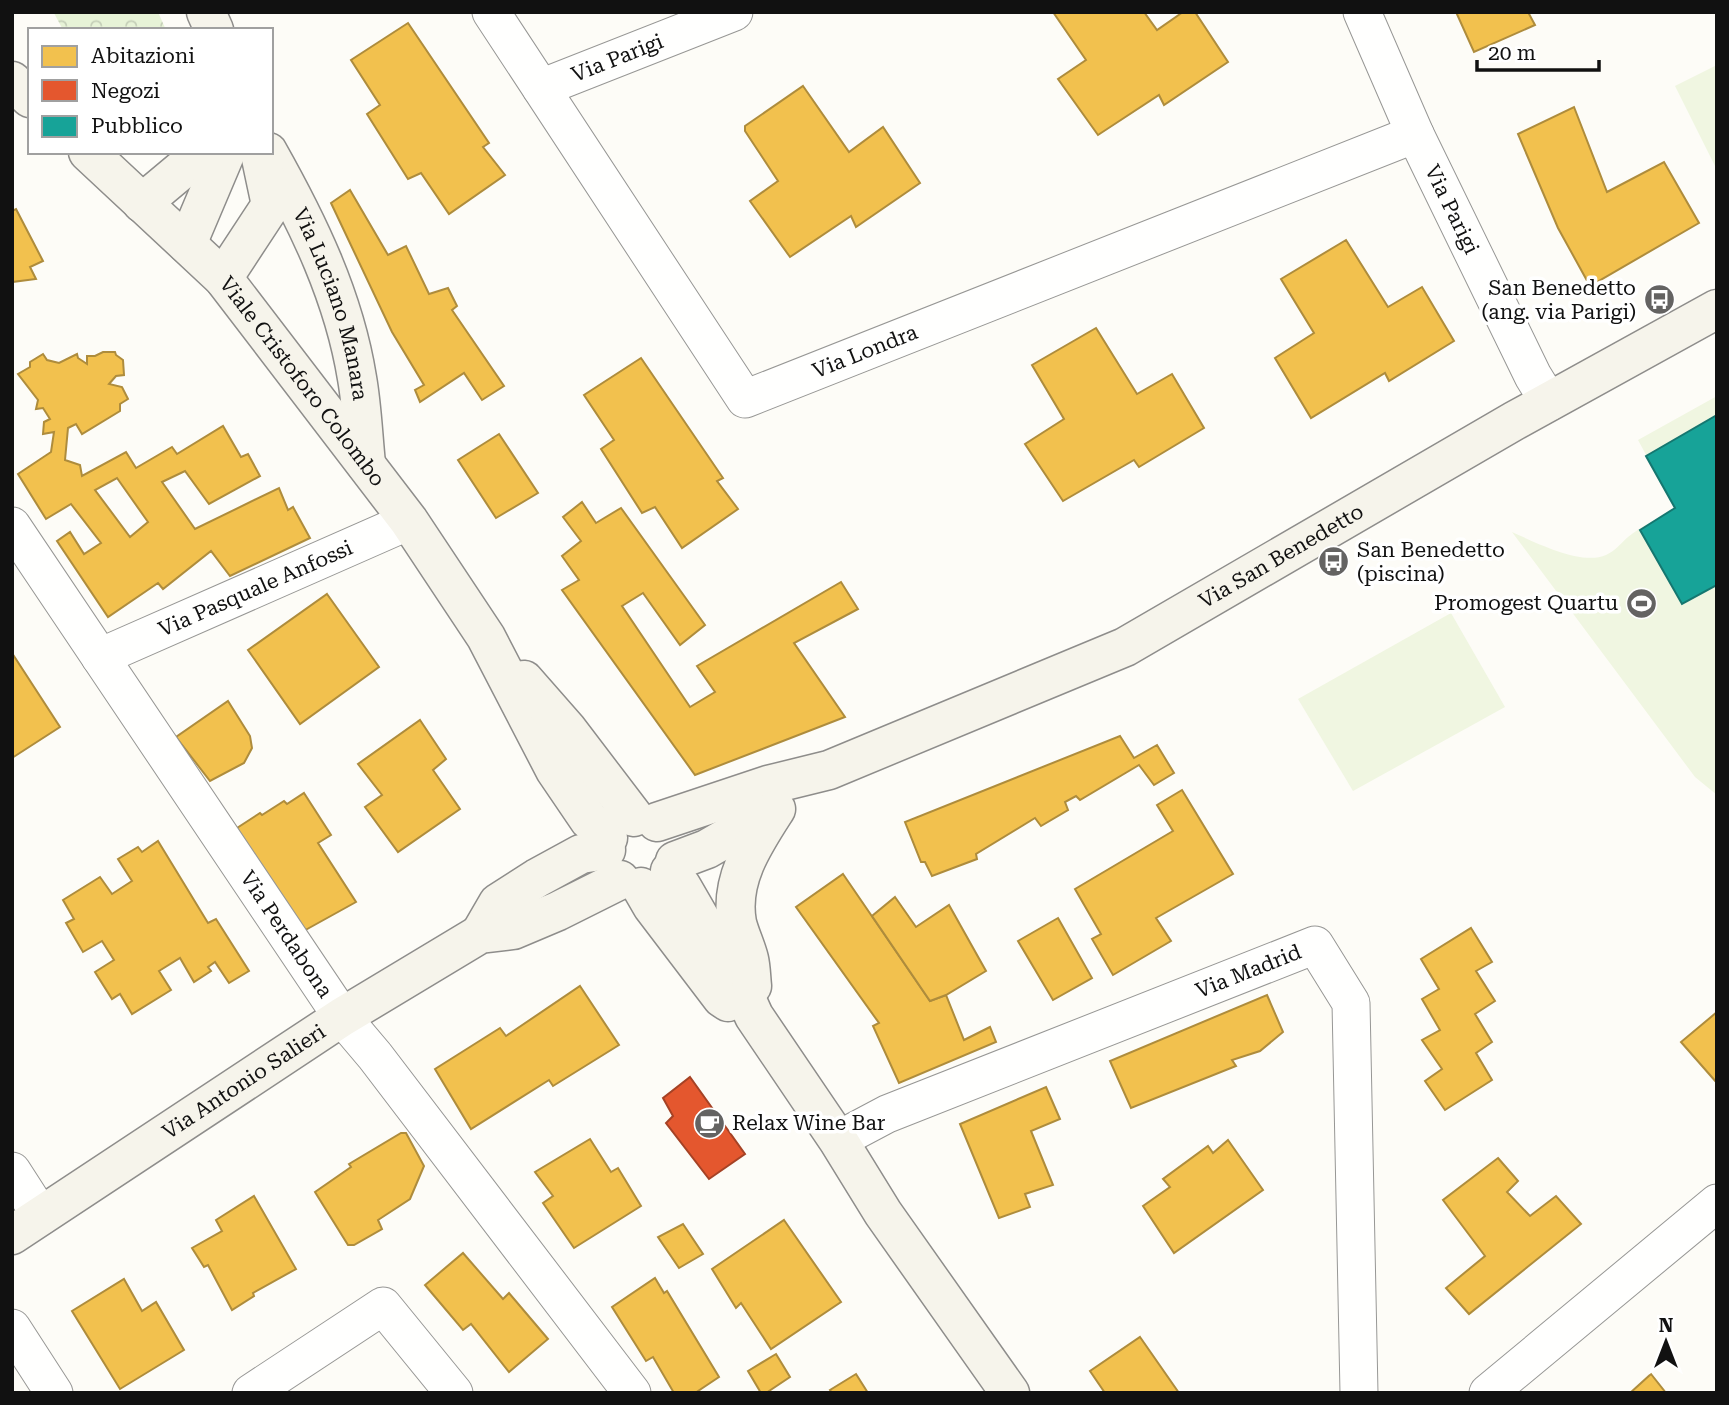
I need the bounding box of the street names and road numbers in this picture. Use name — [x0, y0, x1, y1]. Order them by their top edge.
street label: Via Parigi — [568, 29, 667, 87]
street label: Via Parigi — [1420, 161, 1484, 258]
street label: Via Luciano Manara — [288, 204, 372, 403]
street label: Viale Cristoforo Colombo — [214, 272, 390, 491]
street label: Via Londra — [809, 320, 922, 383]
street label: Via San Benedetto — [1195, 499, 1368, 613]
street label: Via Pasquale Anfossi — [155, 535, 357, 642]
street label: Via Perdabona — [235, 866, 338, 1003]
street label: Via Madrid — [1192, 939, 1305, 1003]
street label: Via Antonio Salieri — [158, 1019, 330, 1144]

